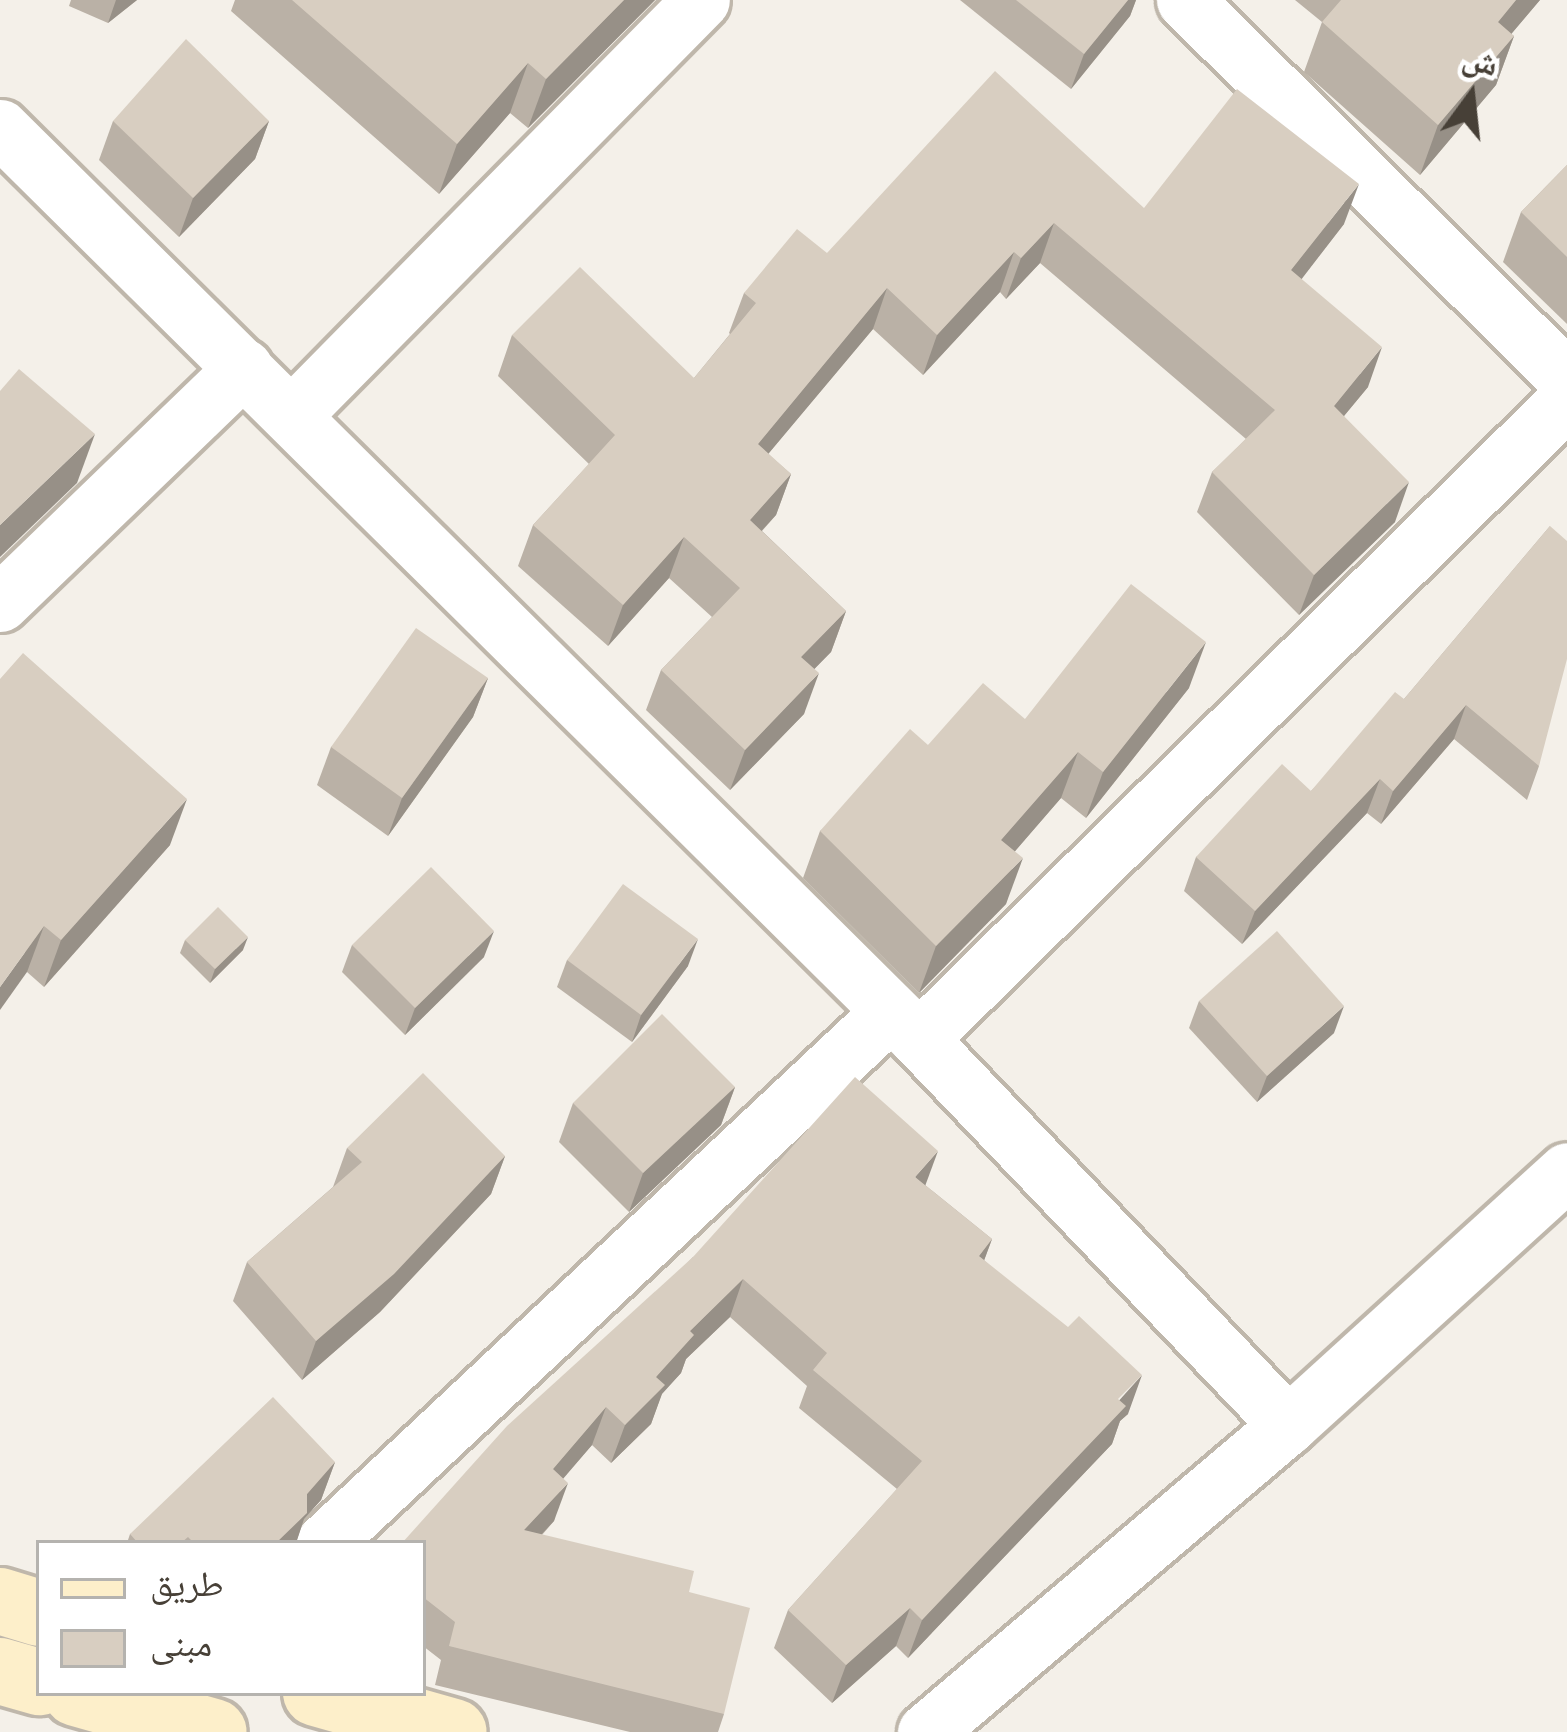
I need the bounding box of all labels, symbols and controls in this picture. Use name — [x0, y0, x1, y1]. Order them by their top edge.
text: ش — [1457, 34, 1503, 88]
north arrow — [1411, 36, 1531, 156]
legend — [36, 1540, 426, 1696]
text: طريق — [150, 1557, 224, 1609]
text: مبنى — [150, 1617, 212, 1669]

